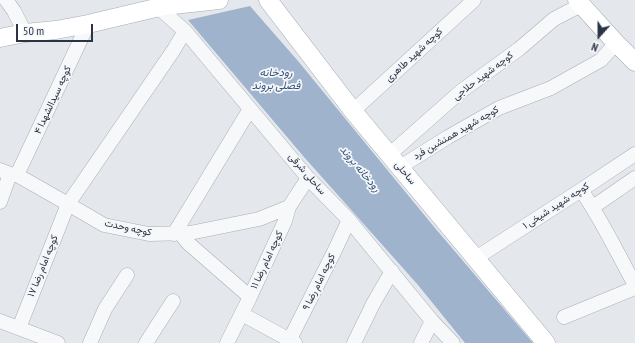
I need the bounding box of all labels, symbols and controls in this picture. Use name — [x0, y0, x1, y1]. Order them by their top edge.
scale bar — [18, 16, 95, 42]
north arrow — [579, 16, 619, 56]
text: 50 m — [23, 23, 44, 38]
street label: کوچه شهید طاهری — [383, 25, 445, 85]
text: N — [589, 40, 600, 55]
street label: کوچه شهید حلاجی — [450, 49, 516, 103]
street label: کوچه سیدالشهدا ۴ — [32, 64, 74, 136]
water label: رودخانه فصلی بروند — [252, 66, 300, 92]
street label: کوچه شهید همنشین فرد — [411, 104, 501, 162]
water label: رودخانه بروند — [337, 143, 383, 195]
street label: ساحلی شرقی — [286, 151, 328, 197]
street label: ساحلی — [392, 159, 418, 187]
street label: کوچه شهید شیخی ۱ — [521, 180, 591, 232]
street label: کوچه وحدت — [103, 217, 153, 239]
street label: کوچه امام رضا ۱۱ — [248, 229, 286, 291]
street label: کوچه امام رضا ۱۷ — [25, 233, 61, 299]
street label: کوچه امام رضا ۹ — [300, 252, 338, 312]

